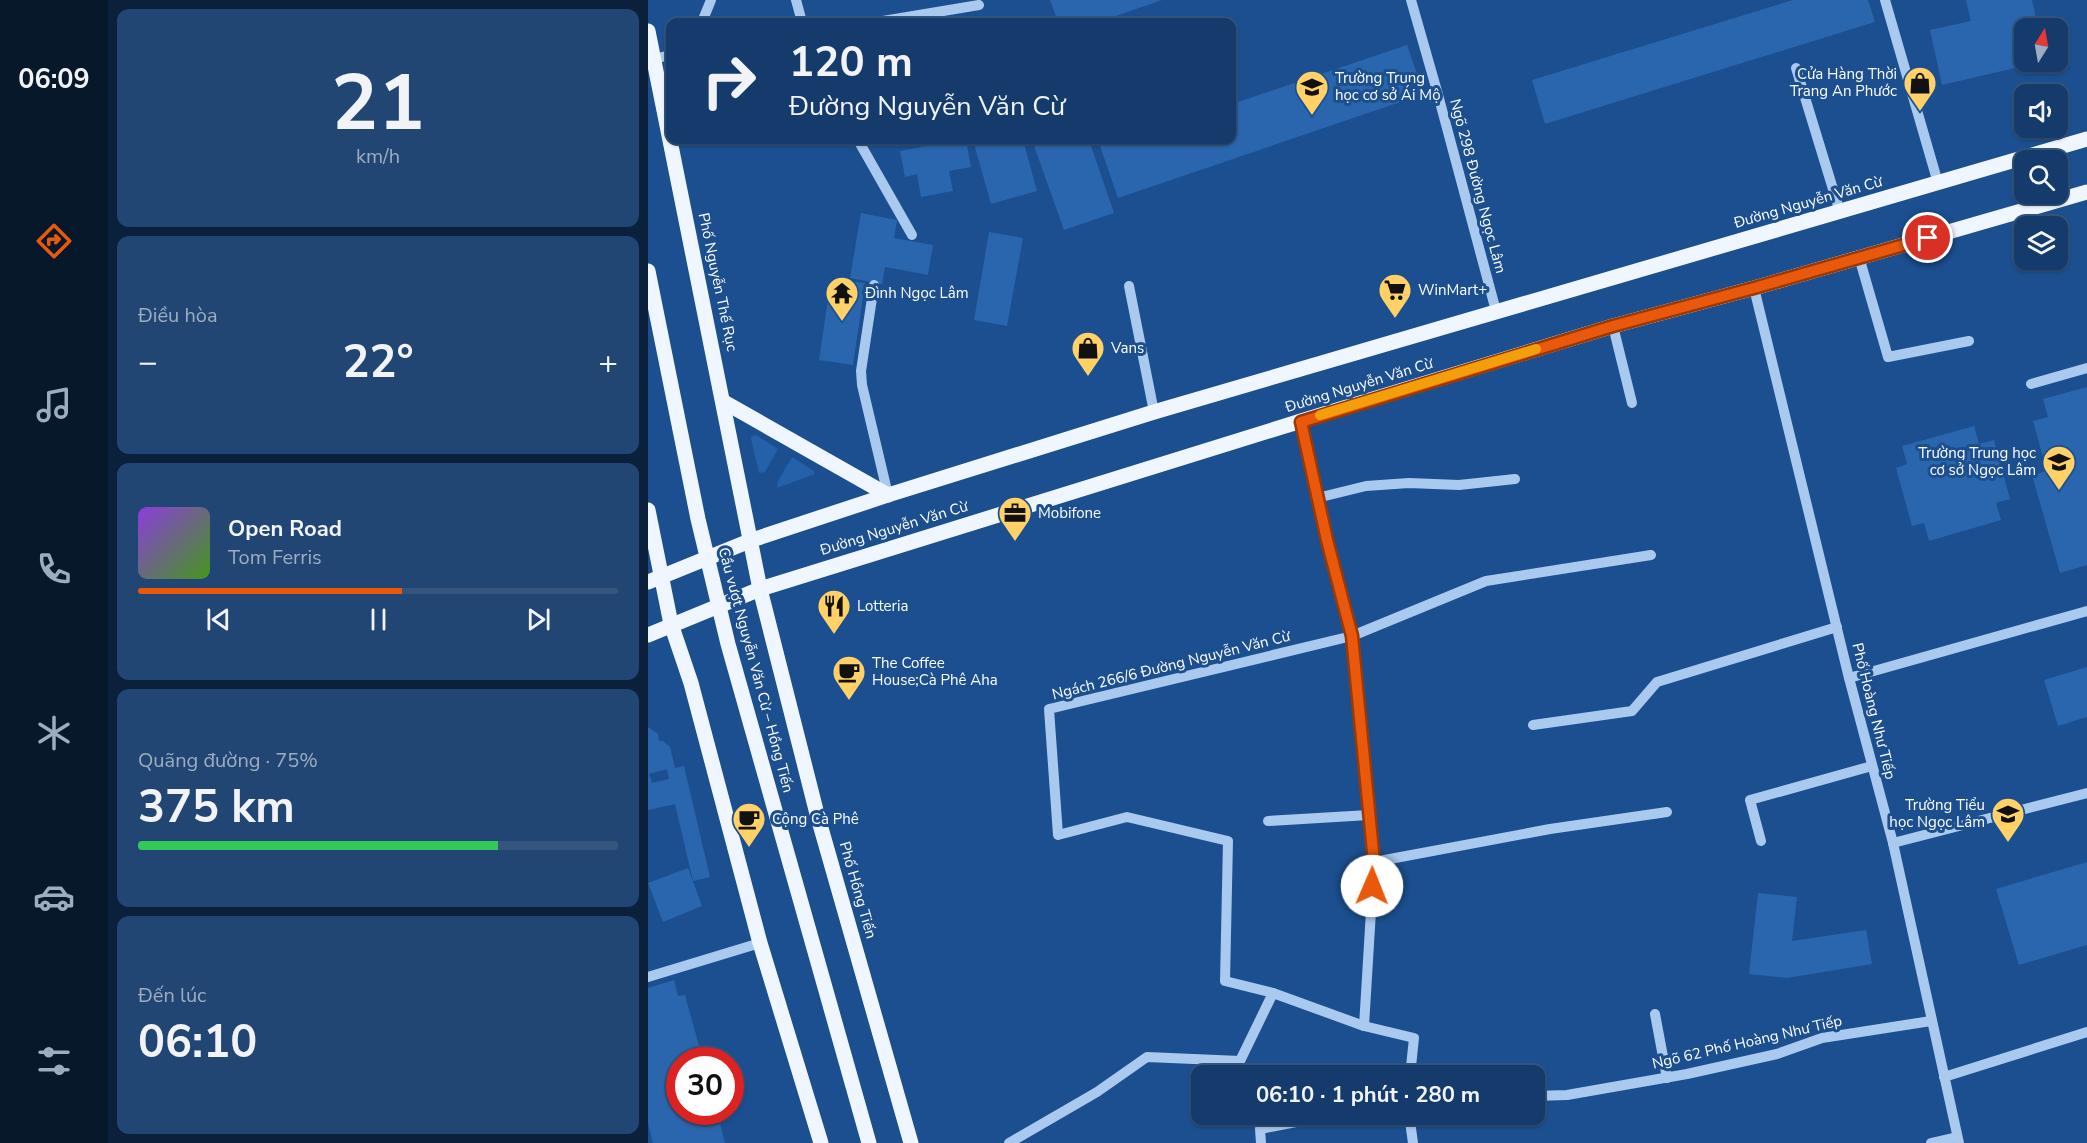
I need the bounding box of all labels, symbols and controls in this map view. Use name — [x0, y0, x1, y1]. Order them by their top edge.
north arrow — [2014, 18, 2068, 72]
map controls — [2014, 18, 2068, 270]
text: 120 m — [789, 34, 913, 91]
icon: right — [690, 42, 768, 120]
text: 21 — [331, 50, 425, 157]
text: 06:09 — [18, 61, 90, 98]
place label: Cửa Hàng Thời Trang An Phước — [1790, 64, 1897, 101]
shop icon: Cửa Hàng Thời Trang An Phước — [1902, 65, 1938, 112]
place label: Trường Trung học cơ sở Ái Mộ — [1335, 68, 1441, 105]
school or university icon: Trường Trung học cơ sở Ái Mộ — [1294, 69, 1330, 116]
button: sound — [2014, 84, 2068, 138]
text: Đường Nguyễn Văn Cừ — [789, 88, 1065, 125]
street label: Ngõ 298 Đường Ngọc Lâm — [1445, 96, 1511, 276]
text: km/h — [356, 143, 400, 170]
button: search — [2014, 150, 2068, 204]
street label: Đường Nguyễn Văn Cừ — [1731, 171, 1886, 233]
street label: Phố Nguyễn Thế Rục — [694, 211, 742, 353]
pin — [1902, 212, 1953, 263]
button: layers — [2014, 216, 2068, 270]
icon: directions — [33, 220, 75, 262]
icon: arrive — [1911, 221, 1944, 254]
supermarket icon: WinMart+ — [1377, 272, 1413, 319]
temple icon: Đình Ngọc Lâm — [824, 275, 860, 322]
place label: WinMart+ — [1418, 280, 1487, 300]
place label: Đình Ngọc Lâm — [864, 283, 968, 303]
text: Điều hòa — [138, 302, 218, 329]
shop icon: Vans — [1070, 330, 1106, 377]
text: 22° — [342, 332, 414, 393]
place label: Vans — [1110, 338, 1144, 358]
text: − — [138, 340, 158, 385]
text: + — [598, 340, 618, 385]
street label: Đường Nguyễn Văn Cừ — [1282, 353, 1437, 417]
icon: music — [33, 384, 75, 426]
place label: Trường Trung học cơ sở Ngọc Lâm — [1918, 443, 2036, 480]
school or university icon: Trường Trung học cơ sở Ngọc Lâm — [2041, 444, 2077, 491]
office icon: Mobifone — [997, 495, 1033, 542]
street label: Đường Nguyễn Văn Cừ — [817, 496, 972, 560]
place label: Mobifone — [1038, 503, 1101, 523]
text: Open Road — [228, 514, 342, 544]
text: Tom Ferris — [228, 544, 322, 571]
street label: Cầu vượt Nguyễn Văn Cừ – Hồng Tiến — [714, 545, 798, 795]
icon: phone — [33, 548, 75, 590]
restaurant icon: Lotteria — [816, 588, 852, 635]
place label: Lotteria — [857, 596, 908, 616]
icon: previous — [202, 603, 235, 636]
icon: pause — [362, 603, 395, 636]
icon: next — [522, 603, 555, 636]
street label: Ngách 266/6 Đường Nguyễn Văn Cừ — [1050, 625, 1294, 704]
street label: Phố Hoàng Như Tiếp — [1847, 641, 1901, 782]
place label: The Coffee House;Cà Phê Aha — [872, 653, 998, 690]
cafe icon: The Coffee House;Cà Phê Aha — [831, 654, 867, 701]
icon: climate — [33, 712, 75, 754]
text: Quãng đường · 75% — [138, 747, 318, 774]
text: 375 km — [138, 777, 295, 838]
place label: Trường Tiểu học Ngọc Lâm — [1889, 795, 1985, 832]
school or university icon: Trường Tiểu học Ngọc Lâm — [1990, 796, 2026, 843]
cafe icon: Cộng Cà Phê — [731, 801, 767, 848]
place label: Cộng Cà Phê — [772, 809, 859, 829]
street label: Phố Hồng Tiến — [835, 839, 881, 941]
position arrow — [1340, 854, 1404, 918]
icon: car — [33, 876, 75, 918]
text: Đến lúc — [138, 982, 206, 1009]
street label: Ngõ 62 Phố Hoàng Như Tiếp — [1650, 1010, 1844, 1074]
text: 06:10 — [138, 1012, 257, 1073]
icon: filters — [33, 1040, 75, 1082]
speed limit sign: 30 — [666, 1047, 744, 1125]
text: 06:10 · 1 phút · 280 m — [1256, 1080, 1480, 1110]

